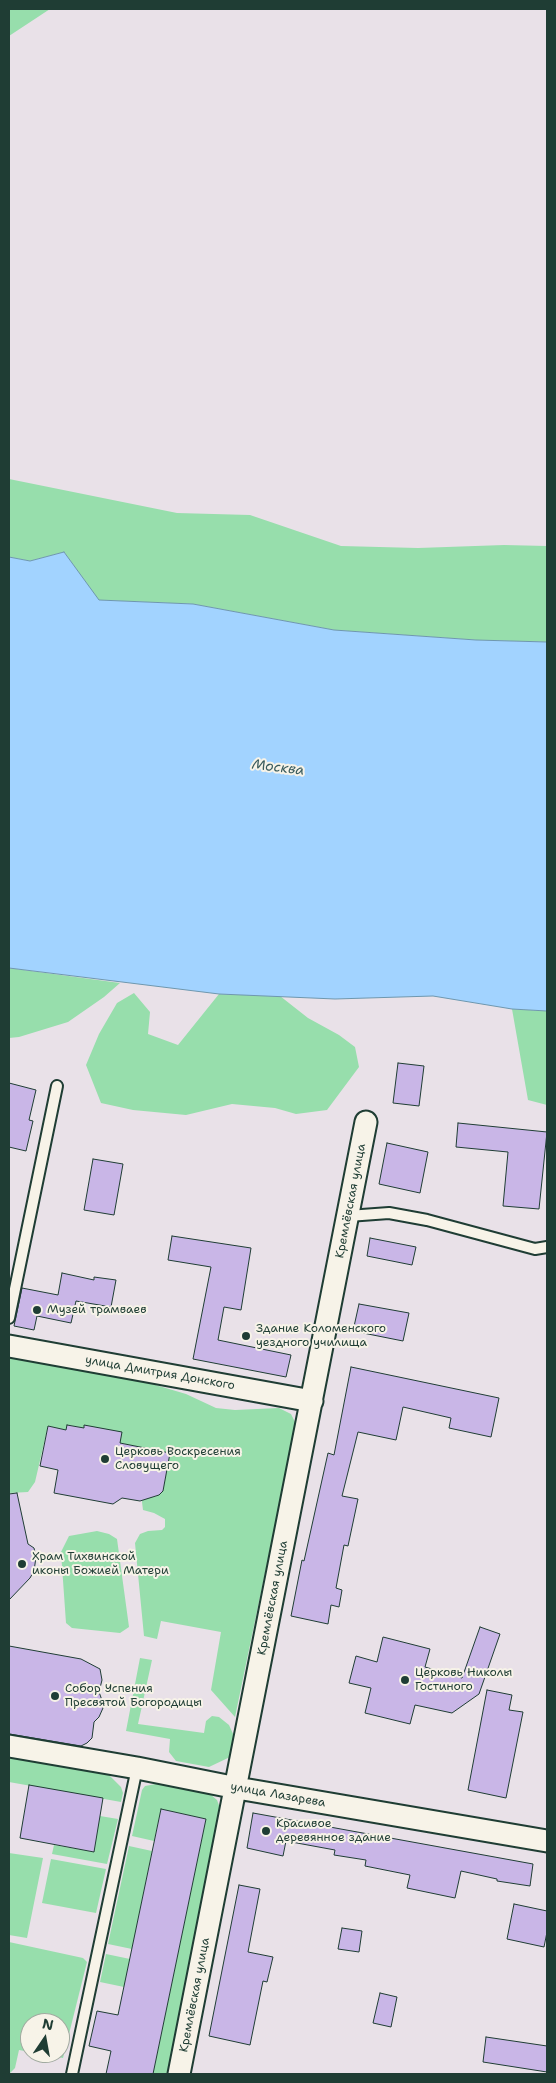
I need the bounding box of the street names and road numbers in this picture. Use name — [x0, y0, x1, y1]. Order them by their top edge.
street label: Кремлёвская улица — [333, 1143, 369, 1259]
street label: улица Дмитрия Донского — [84, 1353, 236, 1393]
street label: Кремлёвская улица — [255, 1540, 291, 1656]
street label: улица Лазарева — [229, 1780, 327, 1810]
street label: Кремлёвская улица — [177, 1937, 213, 2053]

